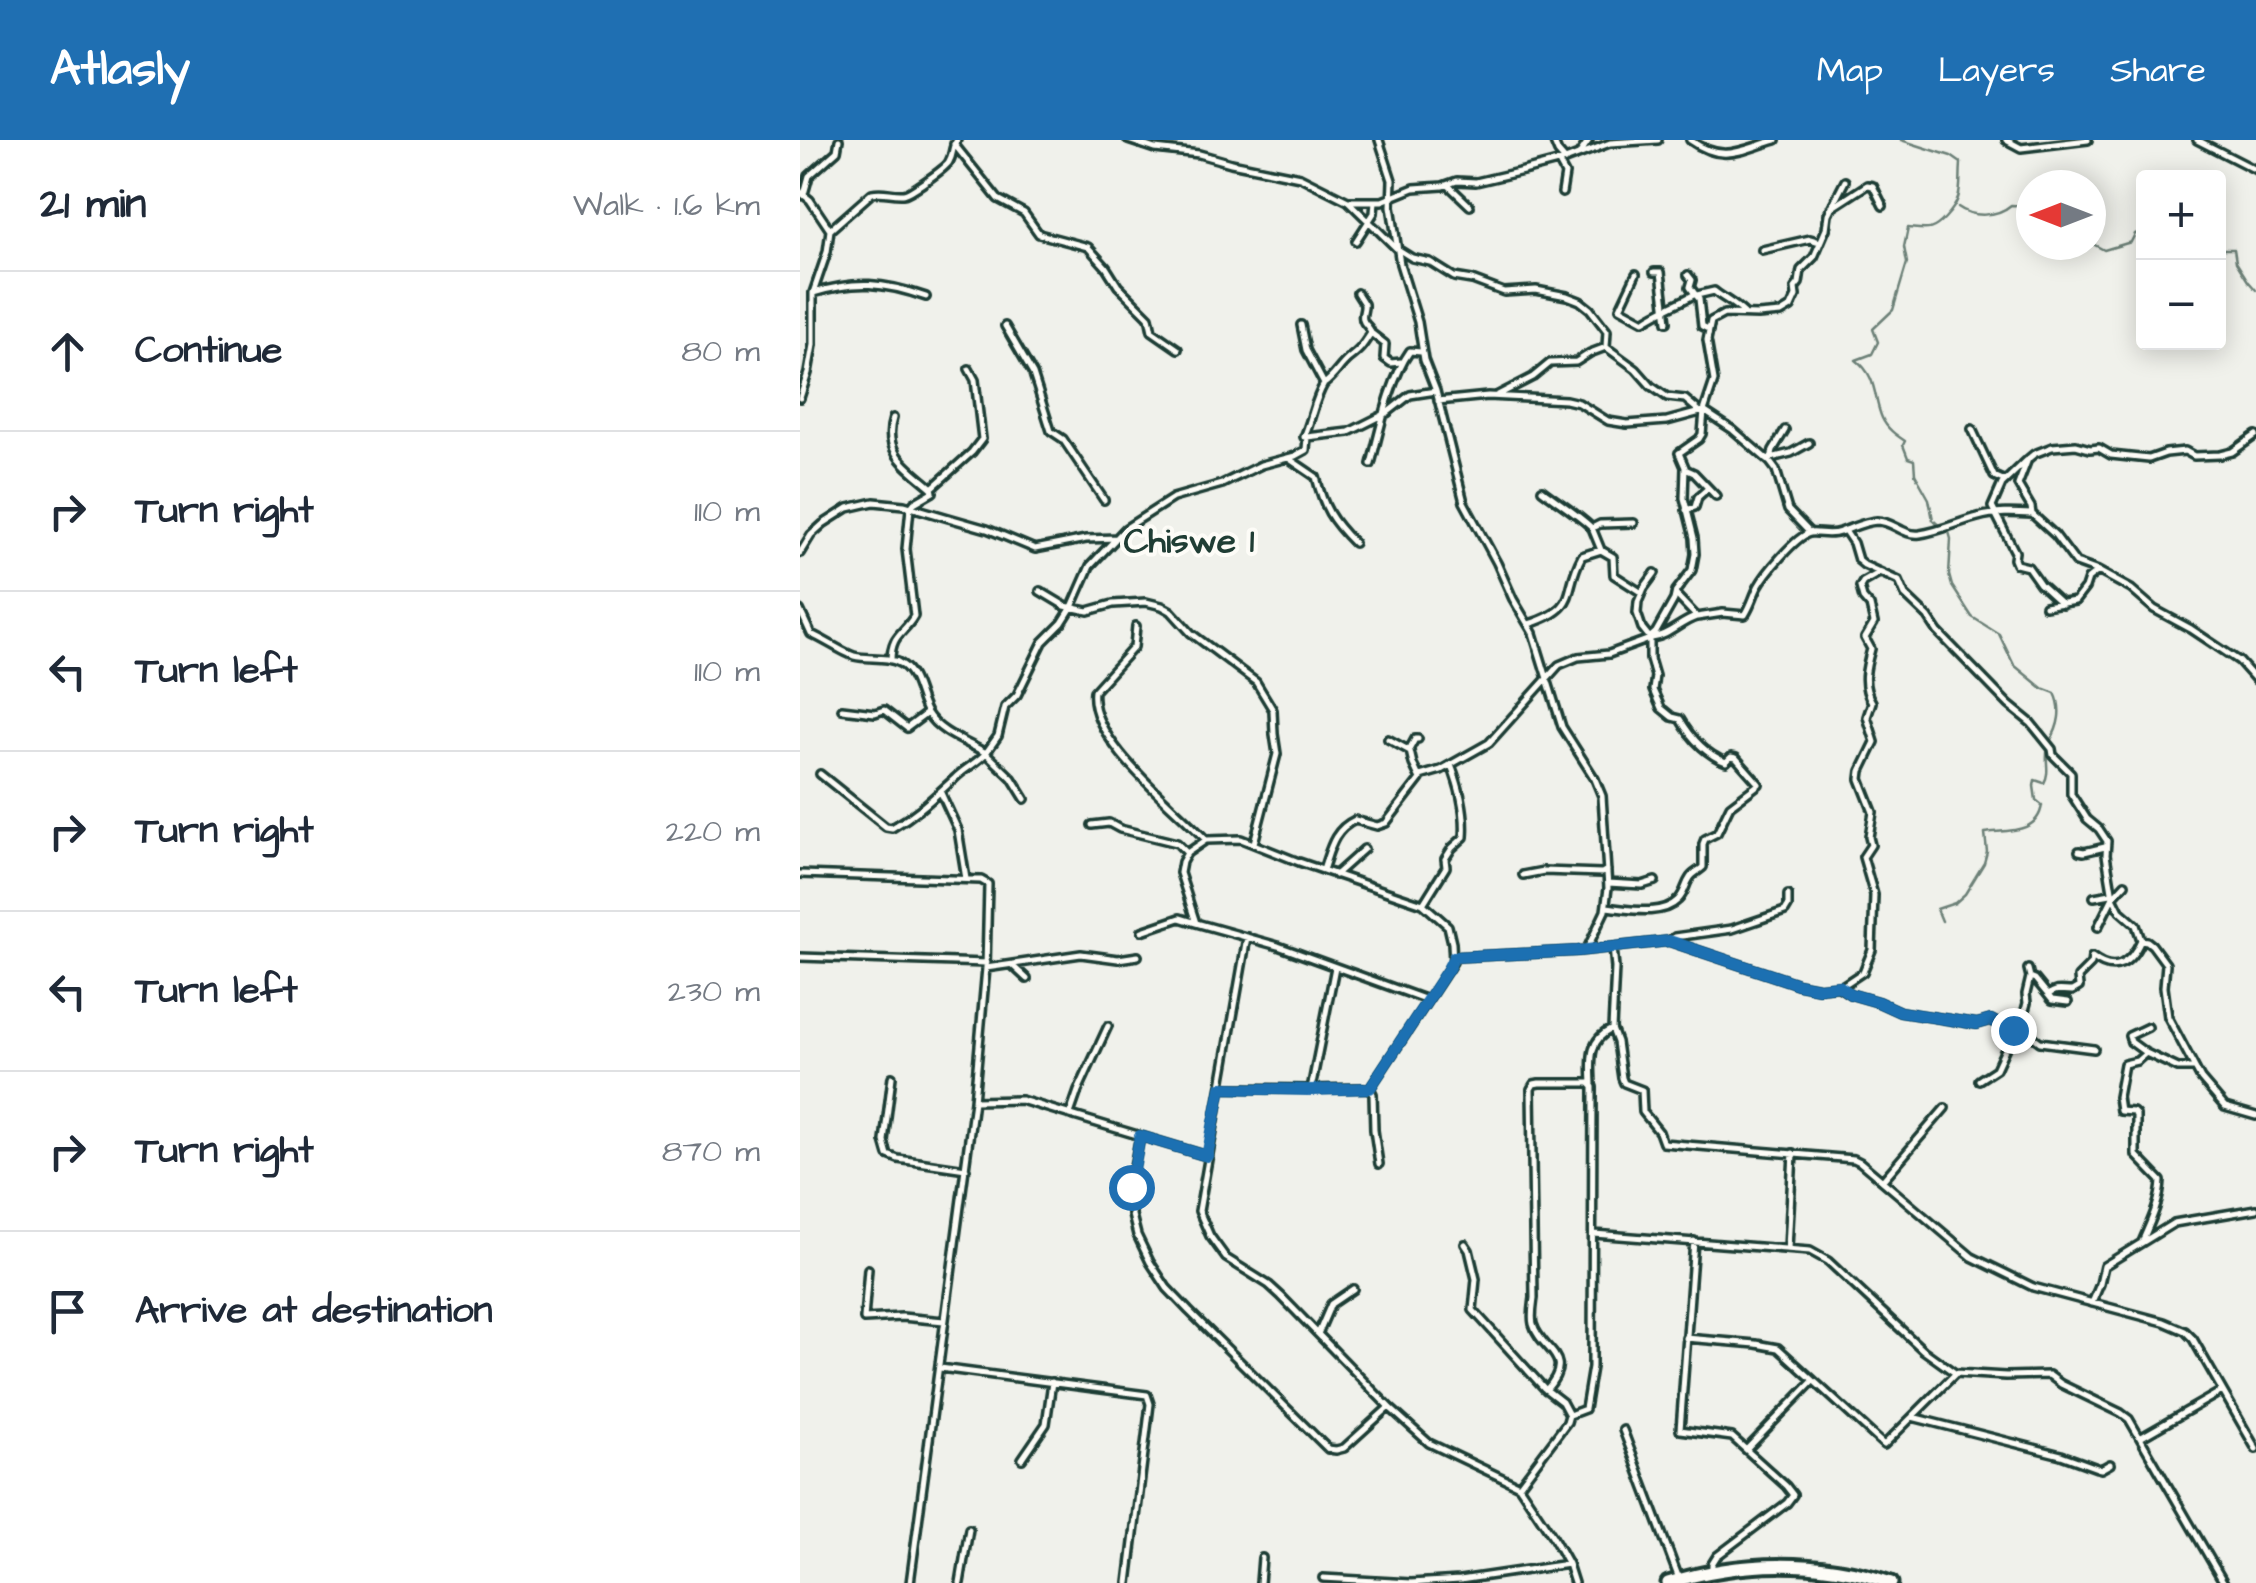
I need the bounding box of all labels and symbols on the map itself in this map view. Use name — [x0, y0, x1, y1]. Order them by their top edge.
north arrow — [2016, 170, 2106, 260]
district label: Chiswe 1 — [1124, 517, 1255, 566]
route end — [1991, 1008, 2037, 1054]
route start — [1109, 1165, 1155, 1211]

